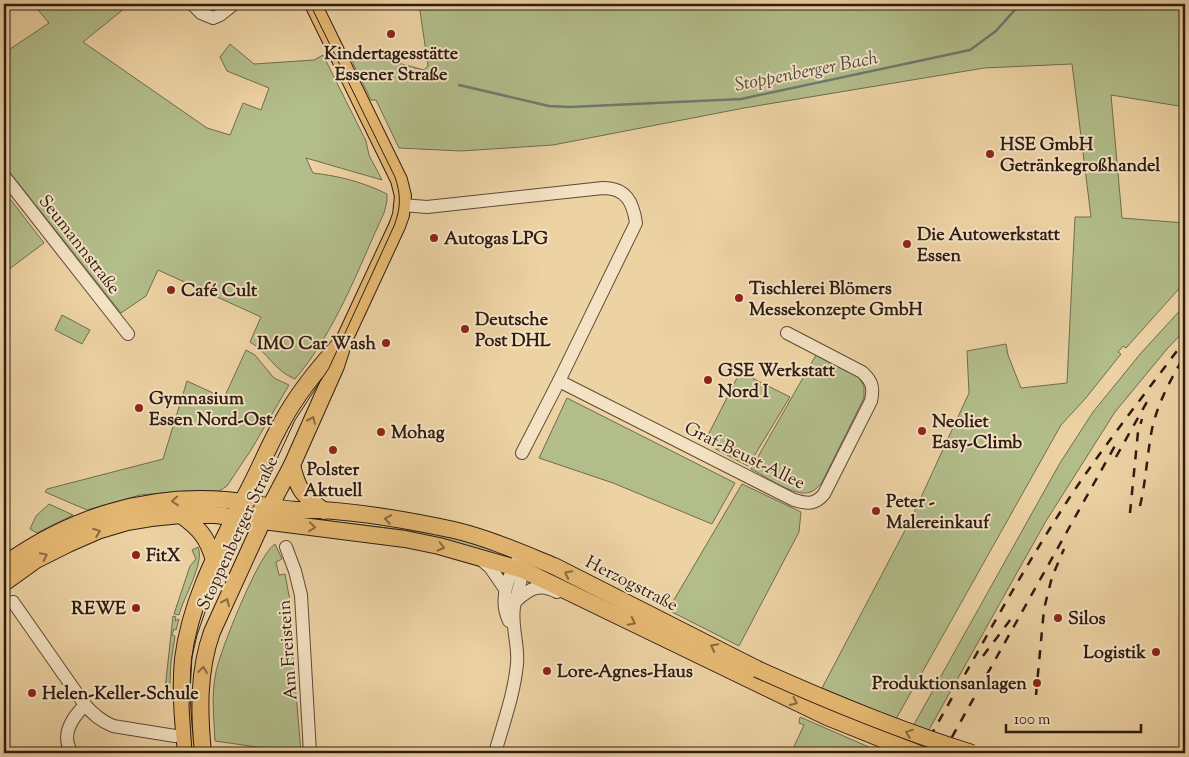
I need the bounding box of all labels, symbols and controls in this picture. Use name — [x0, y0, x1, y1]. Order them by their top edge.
marker: Kindertagesstätte Essener Straße — [385, 28, 397, 40]
place label: Kindertagesstätte Essener Straße — [324, 42, 459, 89]
water label: Stoppenberger Bach — [733, 45, 881, 100]
place label: HSE GmbH Getränkegroßhandel — [1000, 133, 1161, 180]
marker: HSE GmbH Getränkegroßhandel — [984, 148, 996, 160]
street label: Seumannstraße — [31, 190, 126, 301]
place label: Die Autowerkstatt Essen — [917, 223, 1061, 270]
place label: Autogas LPG — [444, 227, 548, 253]
marker: Autogas LPG — [428, 232, 440, 244]
marker: Die Autowerkstatt Essen — [901, 238, 913, 250]
place label: Tischlerei Blömers Messekonzepte GmbH — [749, 277, 924, 324]
place label: Café Cult — [181, 279, 258, 305]
marker: Café Cult — [165, 284, 177, 296]
marker: Tischlerei Blömers Messekonzepte GmbH — [733, 292, 745, 304]
place label: Deutsche Post DHL — [475, 308, 551, 355]
marker: Deutsche Post DHL — [459, 323, 471, 335]
place label: IMO Car Wash — [257, 332, 376, 358]
marker: IMO Car Wash — [380, 337, 392, 349]
place label: GSE Werkstatt Nord I — [718, 359, 836, 406]
marker: GSE Werkstatt Nord I — [702, 374, 714, 386]
place label: Gymnasium Essen Nord-Ost — [149, 387, 273, 434]
marker: Gymnasium Essen Nord-Ost — [133, 402, 145, 414]
place label: Neoliet Easy-Climb — [932, 410, 1022, 457]
one-way arrow — [305, 416, 316, 425]
street label: Graf-Beust-Allee — [679, 416, 809, 497]
place label: Mohag — [391, 421, 445, 447]
marker: Neoliet Easy-Climb — [916, 425, 928, 437]
marker: Mohag — [375, 426, 387, 438]
marker: Polster Aktuell — [327, 444, 339, 456]
street label: Stoppenberger Straße — [192, 452, 286, 615]
place label: Polster Aktuell — [303, 458, 364, 505]
place label: Peter - Malereinkauf — [886, 490, 991, 537]
one-way arrow — [171, 495, 179, 506]
marker: Peter - Malereinkauf — [870, 505, 882, 517]
one-way arrow — [383, 514, 392, 524]
one-way arrow — [308, 521, 316, 532]
one-way arrow — [92, 528, 101, 538]
one-way arrow — [437, 541, 446, 552]
place label: FitX — [146, 544, 181, 570]
marker: FitX — [130, 549, 142, 561]
street label: Herzogstraße — [580, 550, 682, 619]
one-way arrow — [39, 552, 48, 562]
one-way arrow — [565, 570, 574, 580]
place label: REWE — [71, 597, 126, 623]
one-way arrow — [219, 598, 230, 607]
street label: Am Freistein — [272, 598, 305, 701]
marker: REWE — [130, 602, 142, 614]
place label: Silos — [1068, 607, 1106, 633]
marker: Silos — [1052, 612, 1064, 624]
one-way arrow — [627, 616, 636, 626]
place label: Logistik — [1083, 641, 1146, 667]
one-way arrow — [710, 643, 719, 653]
marker: Logistik — [1150, 646, 1162, 658]
place label: Lore-Agnes-Haus — [557, 660, 693, 686]
one-way arrow — [197, 665, 207, 674]
marker: Lore-Agnes-Haus — [541, 665, 553, 677]
place label: Produktionsanlagen — [872, 672, 1027, 698]
marker: Produktionsanlagen — [1031, 677, 1043, 689]
place label: Helen-Keller-Schule — [42, 682, 199, 708]
marker: Helen-Keller-Schule — [26, 687, 38, 699]
one-way arrow — [789, 695, 798, 706]
scale bar — [1006, 702, 1142, 734]
text: 100 m — [1014, 710, 1051, 731]
one-way arrow — [905, 728, 914, 739]

